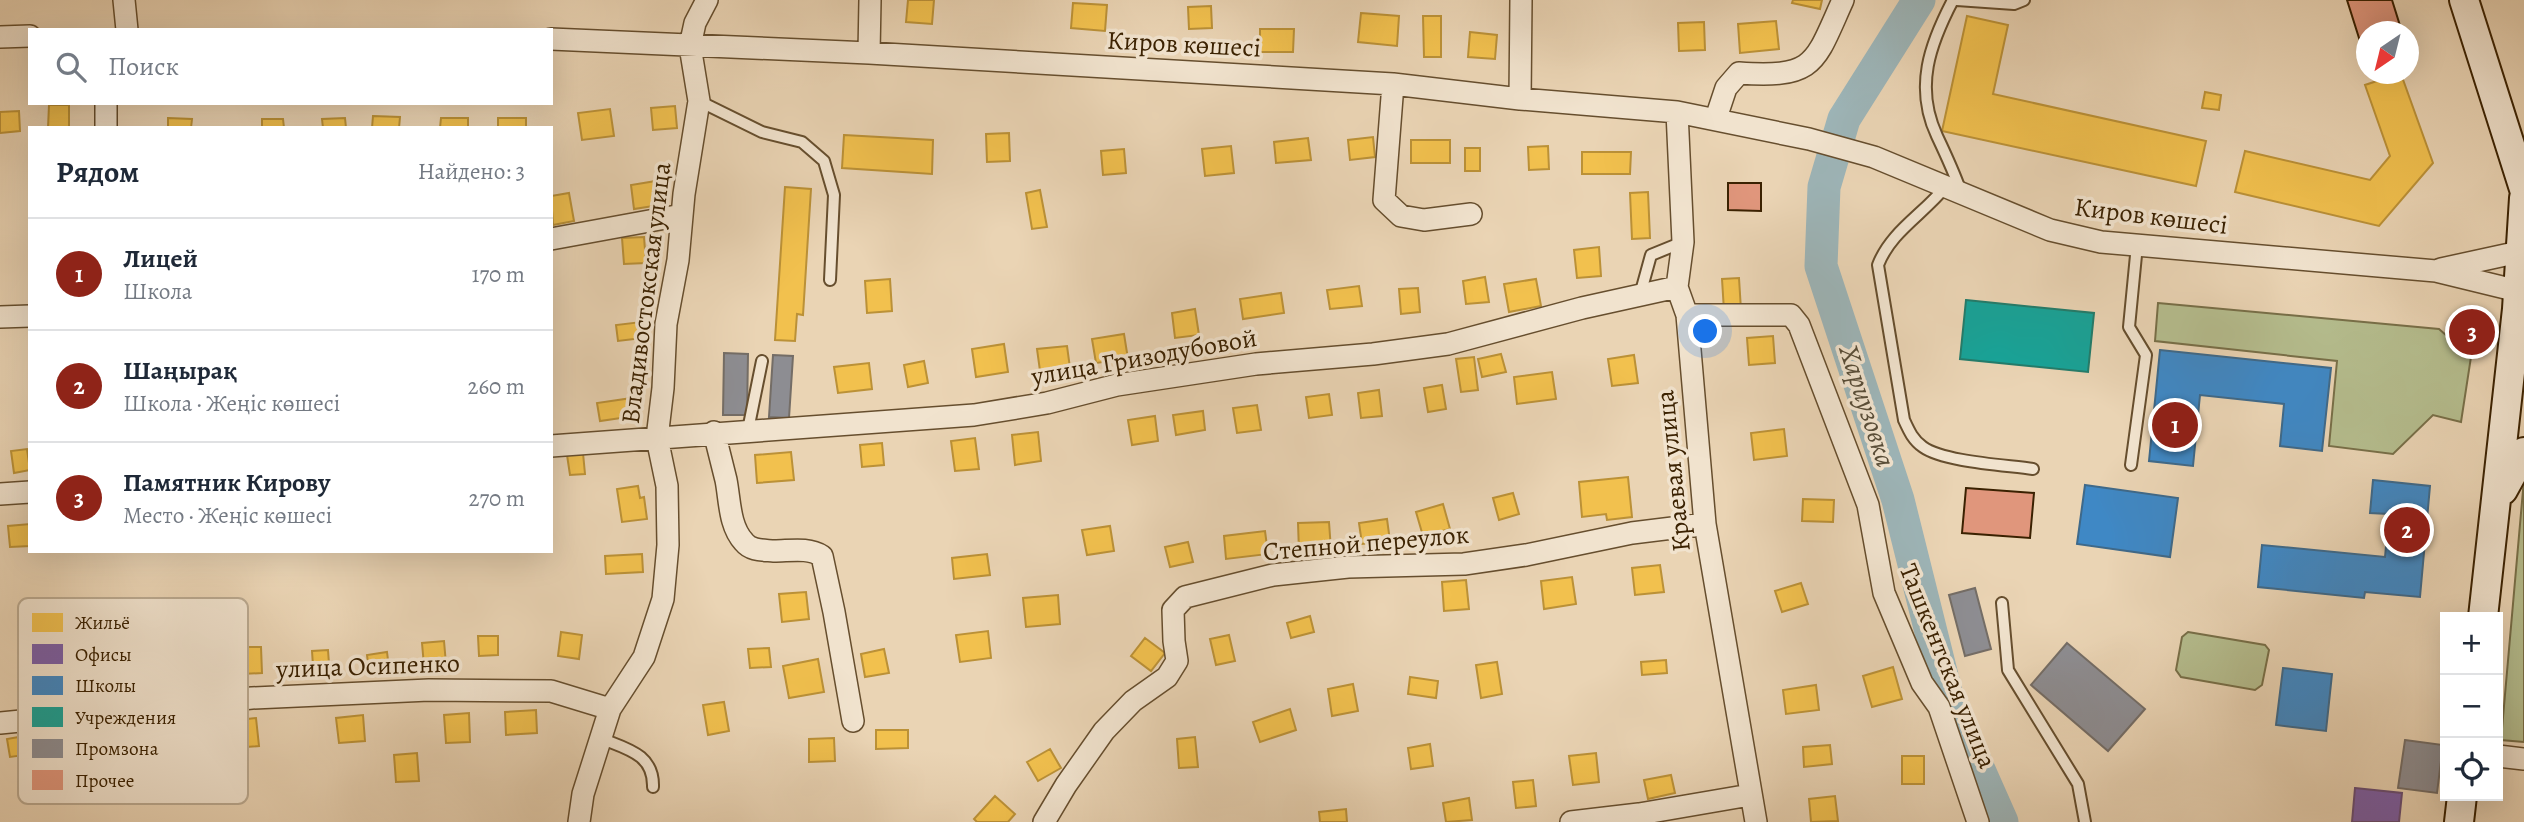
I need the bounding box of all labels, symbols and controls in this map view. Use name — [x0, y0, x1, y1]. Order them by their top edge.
north arrow — [2356, 21, 2419, 84]
street label: Киров көшесі — [1106, 22, 1262, 66]
search box — [28, 28, 553, 105]
icon: search — [52, 48, 90, 86]
text: Поиск — [108, 49, 179, 84]
text: Рядом — [56, 152, 139, 192]
text: Найдено: 3 — [418, 156, 525, 187]
street label: Владивостокская улица — [613, 160, 679, 426]
street label: Киров көшесі — [2072, 189, 2230, 243]
text: Лицей — [123, 241, 198, 276]
text: 1 — [75, 259, 83, 290]
text: 170 m — [472, 259, 525, 290]
text: Школа — [123, 276, 192, 307]
pin: 3 — [2449, 306, 2495, 358]
your location — [1688, 314, 1722, 348]
street label: улица Гризодубовой — [1027, 320, 1260, 394]
water label: Хариузовка — [1829, 339, 1905, 472]
text: Шаңырақ — [123, 353, 237, 388]
text: 2 — [73, 371, 85, 402]
text: 260 m — [467, 371, 525, 402]
text: Школа · Жеңіс көшесі — [123, 388, 340, 419]
street label: Краевая улица — [1647, 389, 1699, 553]
pin: 1 — [2152, 399, 2198, 451]
text: Памятник Кирову — [123, 465, 331, 500]
text: 3 — [74, 483, 84, 514]
text: 270 m — [468, 483, 525, 514]
text: Место · Жеңіс көшесі — [123, 500, 332, 531]
pin: 2 — [2384, 504, 2430, 556]
street label: Степной переулок — [1262, 517, 1470, 569]
street label: Ташкентская улица — [1891, 558, 2005, 774]
legend — [18, 598, 248, 804]
text: Жильё — [75, 610, 130, 636]
map controls — [2440, 612, 2503, 801]
button: + — [2440, 612, 2503, 675]
text: Офисы — [75, 642, 132, 668]
street label: улица Осипенко — [274, 645, 461, 687]
text: Школы — [75, 673, 136, 699]
button: − — [2440, 675, 2503, 738]
text: Учреждения — [75, 705, 176, 731]
text: Промзона — [75, 736, 159, 762]
button: locate — [2440, 738, 2503, 801]
text: Прочее — [75, 768, 135, 794]

